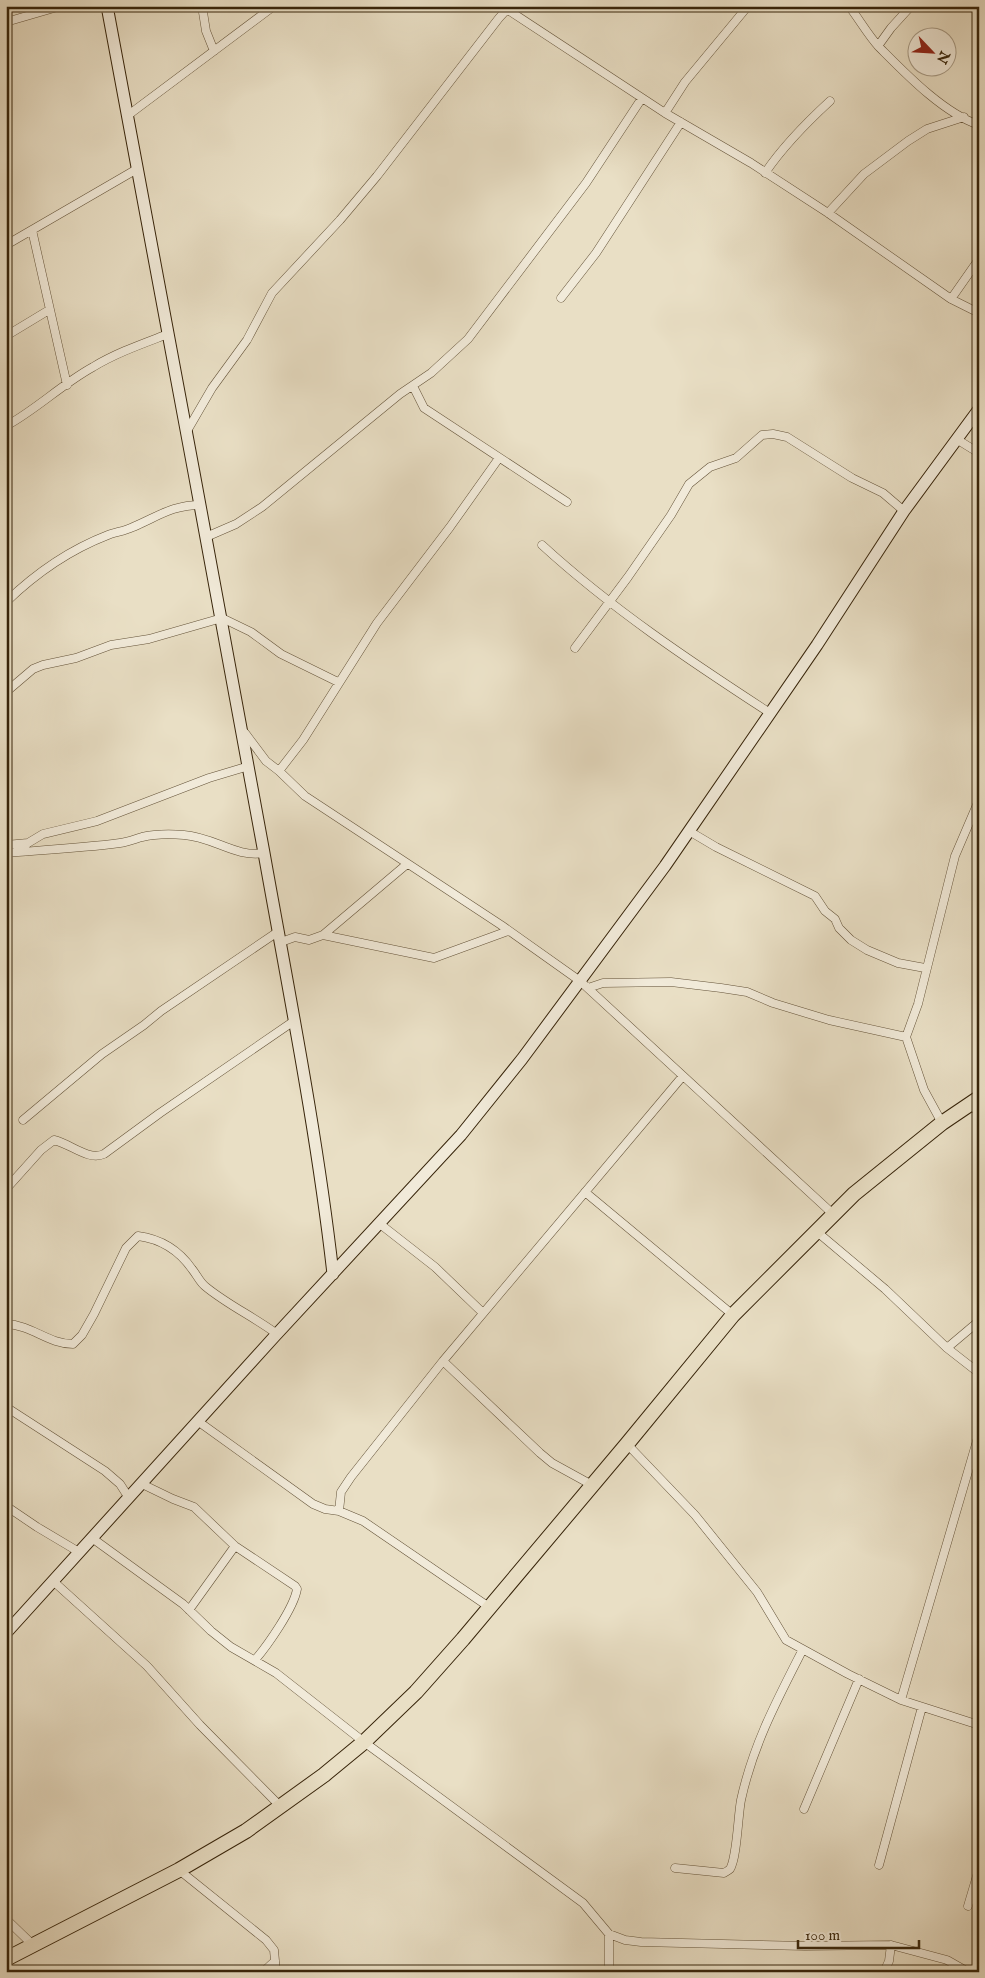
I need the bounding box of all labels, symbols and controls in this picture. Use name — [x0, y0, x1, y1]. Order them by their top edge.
north arrow — [908, 28, 958, 78]
text: N — [932, 47, 954, 66]
scale bar — [798, 1918, 919, 1950]
text: 100 m — [805, 1926, 841, 1945]

